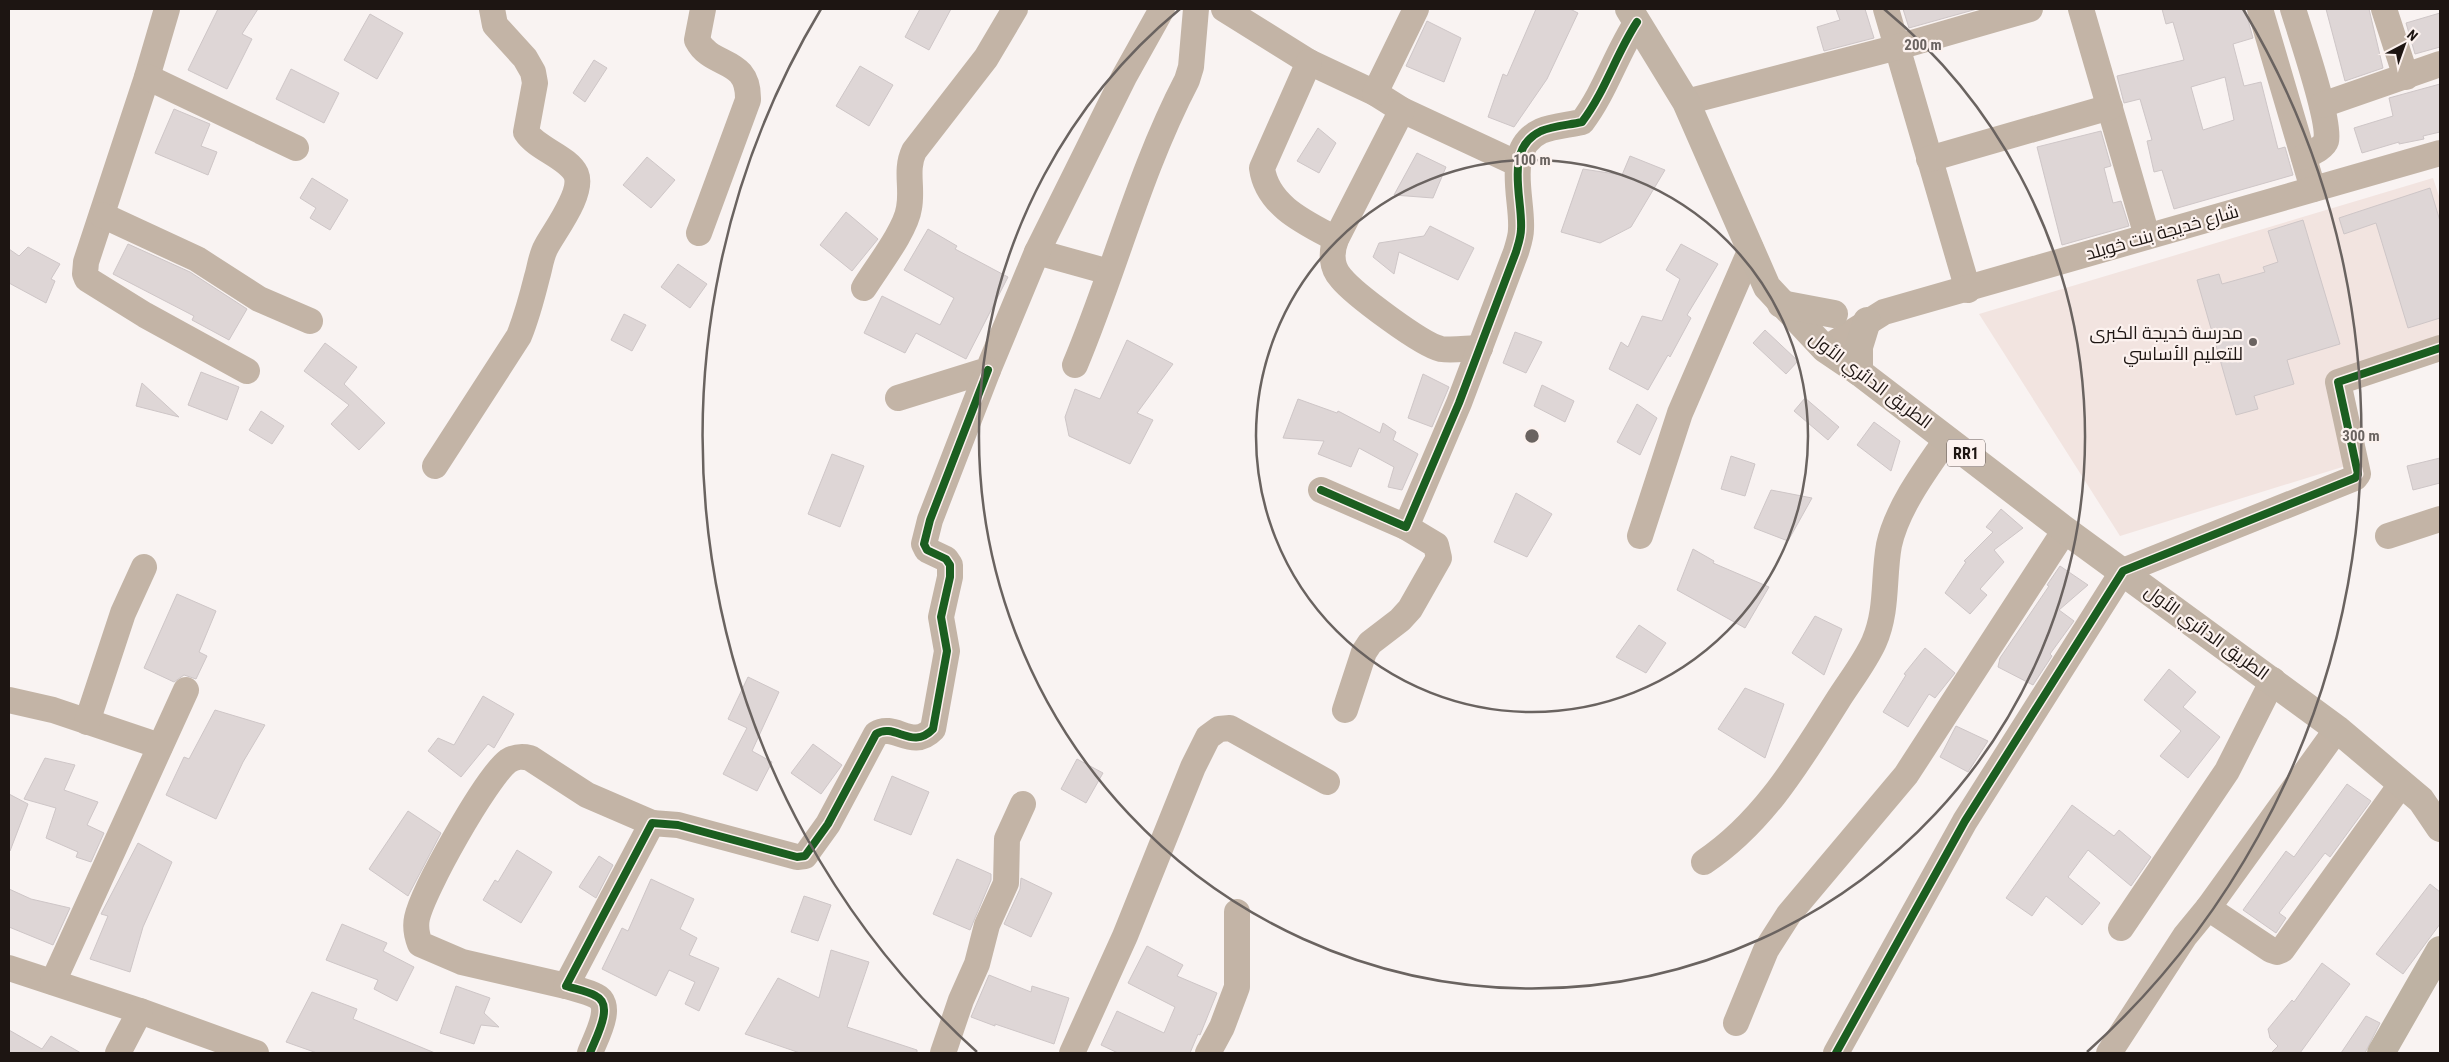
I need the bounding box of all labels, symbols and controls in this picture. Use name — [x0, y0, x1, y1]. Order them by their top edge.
north arrow — [2379, 20, 2429, 70]
text: N — [2404, 26, 2421, 44]
text: 200 m — [1904, 36, 1942, 54]
text: 100 m — [1513, 151, 1551, 169]
street label: شارع خديجة بنت خويلد — [2083, 200, 2241, 266]
place label: مدرسة خديجة الكبرى للتعليم الأساسي — [2089, 322, 2243, 367]
street label: الطريق الدائري الأول — [1803, 327, 1936, 436]
marker: مدرسة خديجة الكبرى للتعليم الأساسي — [2247, 336, 2259, 348]
centre of rings — [1523, 427, 1541, 445]
text: 300 m — [2342, 427, 2380, 445]
road number: RR1 — [1947, 439, 1985, 466]
street label: الطريق الدائري الأول — [2139, 580, 2273, 687]

